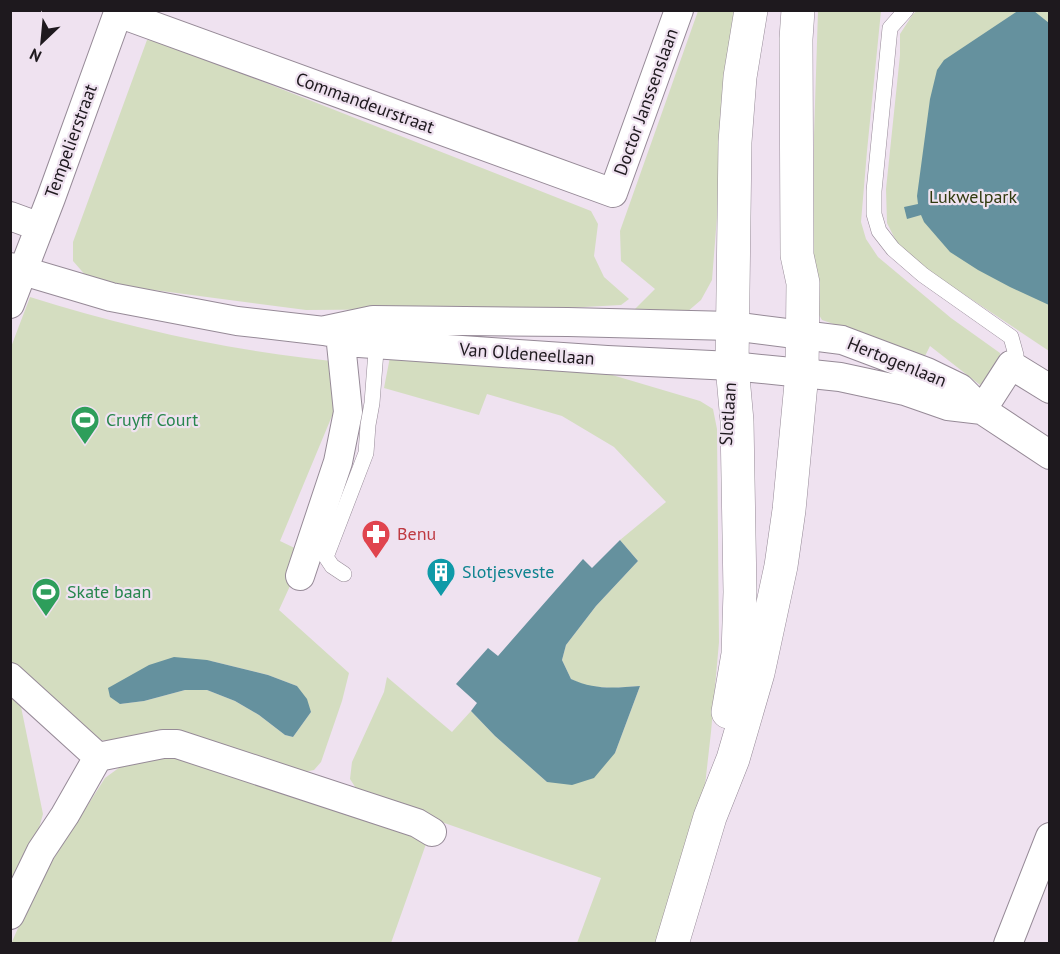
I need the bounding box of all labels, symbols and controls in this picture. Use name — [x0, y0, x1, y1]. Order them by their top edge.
north arrow — [12, 12, 72, 72]
street label: Doctor Janssenslaan — [608, 25, 683, 178]
text: N — [26, 44, 45, 67]
street label: Commandeurstraat — [293, 67, 438, 138]
street label: Tempelierstraat — [39, 81, 102, 201]
park label: Lukwelpark — [929, 185, 1017, 208]
street label: Hertogenlaan — [844, 331, 950, 392]
street label: Van Oldeneellaan — [458, 337, 595, 370]
street label: Slotlaan — [714, 381, 741, 446]
sports icon: Cruyff Court — [69, 404, 101, 446]
place label: Cruyff Court — [106, 408, 198, 431]
pharmacy icon: Benu — [360, 518, 392, 560]
place label: Benu — [397, 522, 436, 545]
building icon: Slotjesveste — [425, 556, 457, 598]
place label: Slotjesveste — [462, 560, 554, 583]
sports icon: Skate baan — [30, 576, 62, 618]
place label: Skate baan — [67, 580, 151, 603]

